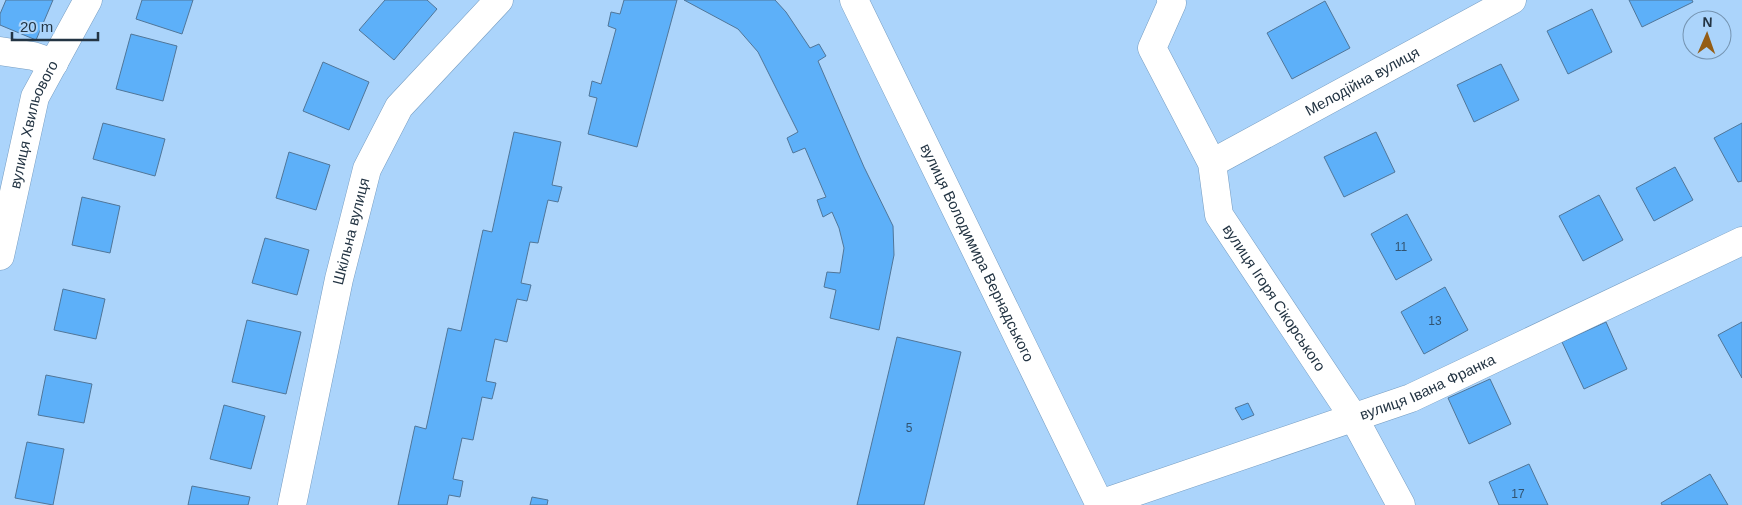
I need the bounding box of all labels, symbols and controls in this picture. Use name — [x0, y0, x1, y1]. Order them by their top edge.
scale bar — [12, 10, 99, 42]
north arrow — [1682, 10, 1732, 60]
text: N — [1702, 14, 1713, 30]
text: 20 m — [20, 18, 53, 35]
street label: Мелодійна вулиця — [1302, 43, 1422, 119]
street label: вулиця Хвильового — [6, 57, 61, 190]
street label: вулиця Володимира Вернадського — [917, 141, 1038, 364]
street label: Шкільна вулиця — [329, 176, 372, 287]
street label: вулиця Ігоря Сікорського — [1220, 221, 1329, 374]
house number: 11 — [1395, 240, 1408, 254]
house number: 13 — [1428, 314, 1442, 328]
street label: вулиця Івана Франка — [1358, 350, 1498, 423]
house number: 5 — [906, 421, 913, 435]
house number: 17 — [1511, 487, 1525, 501]

